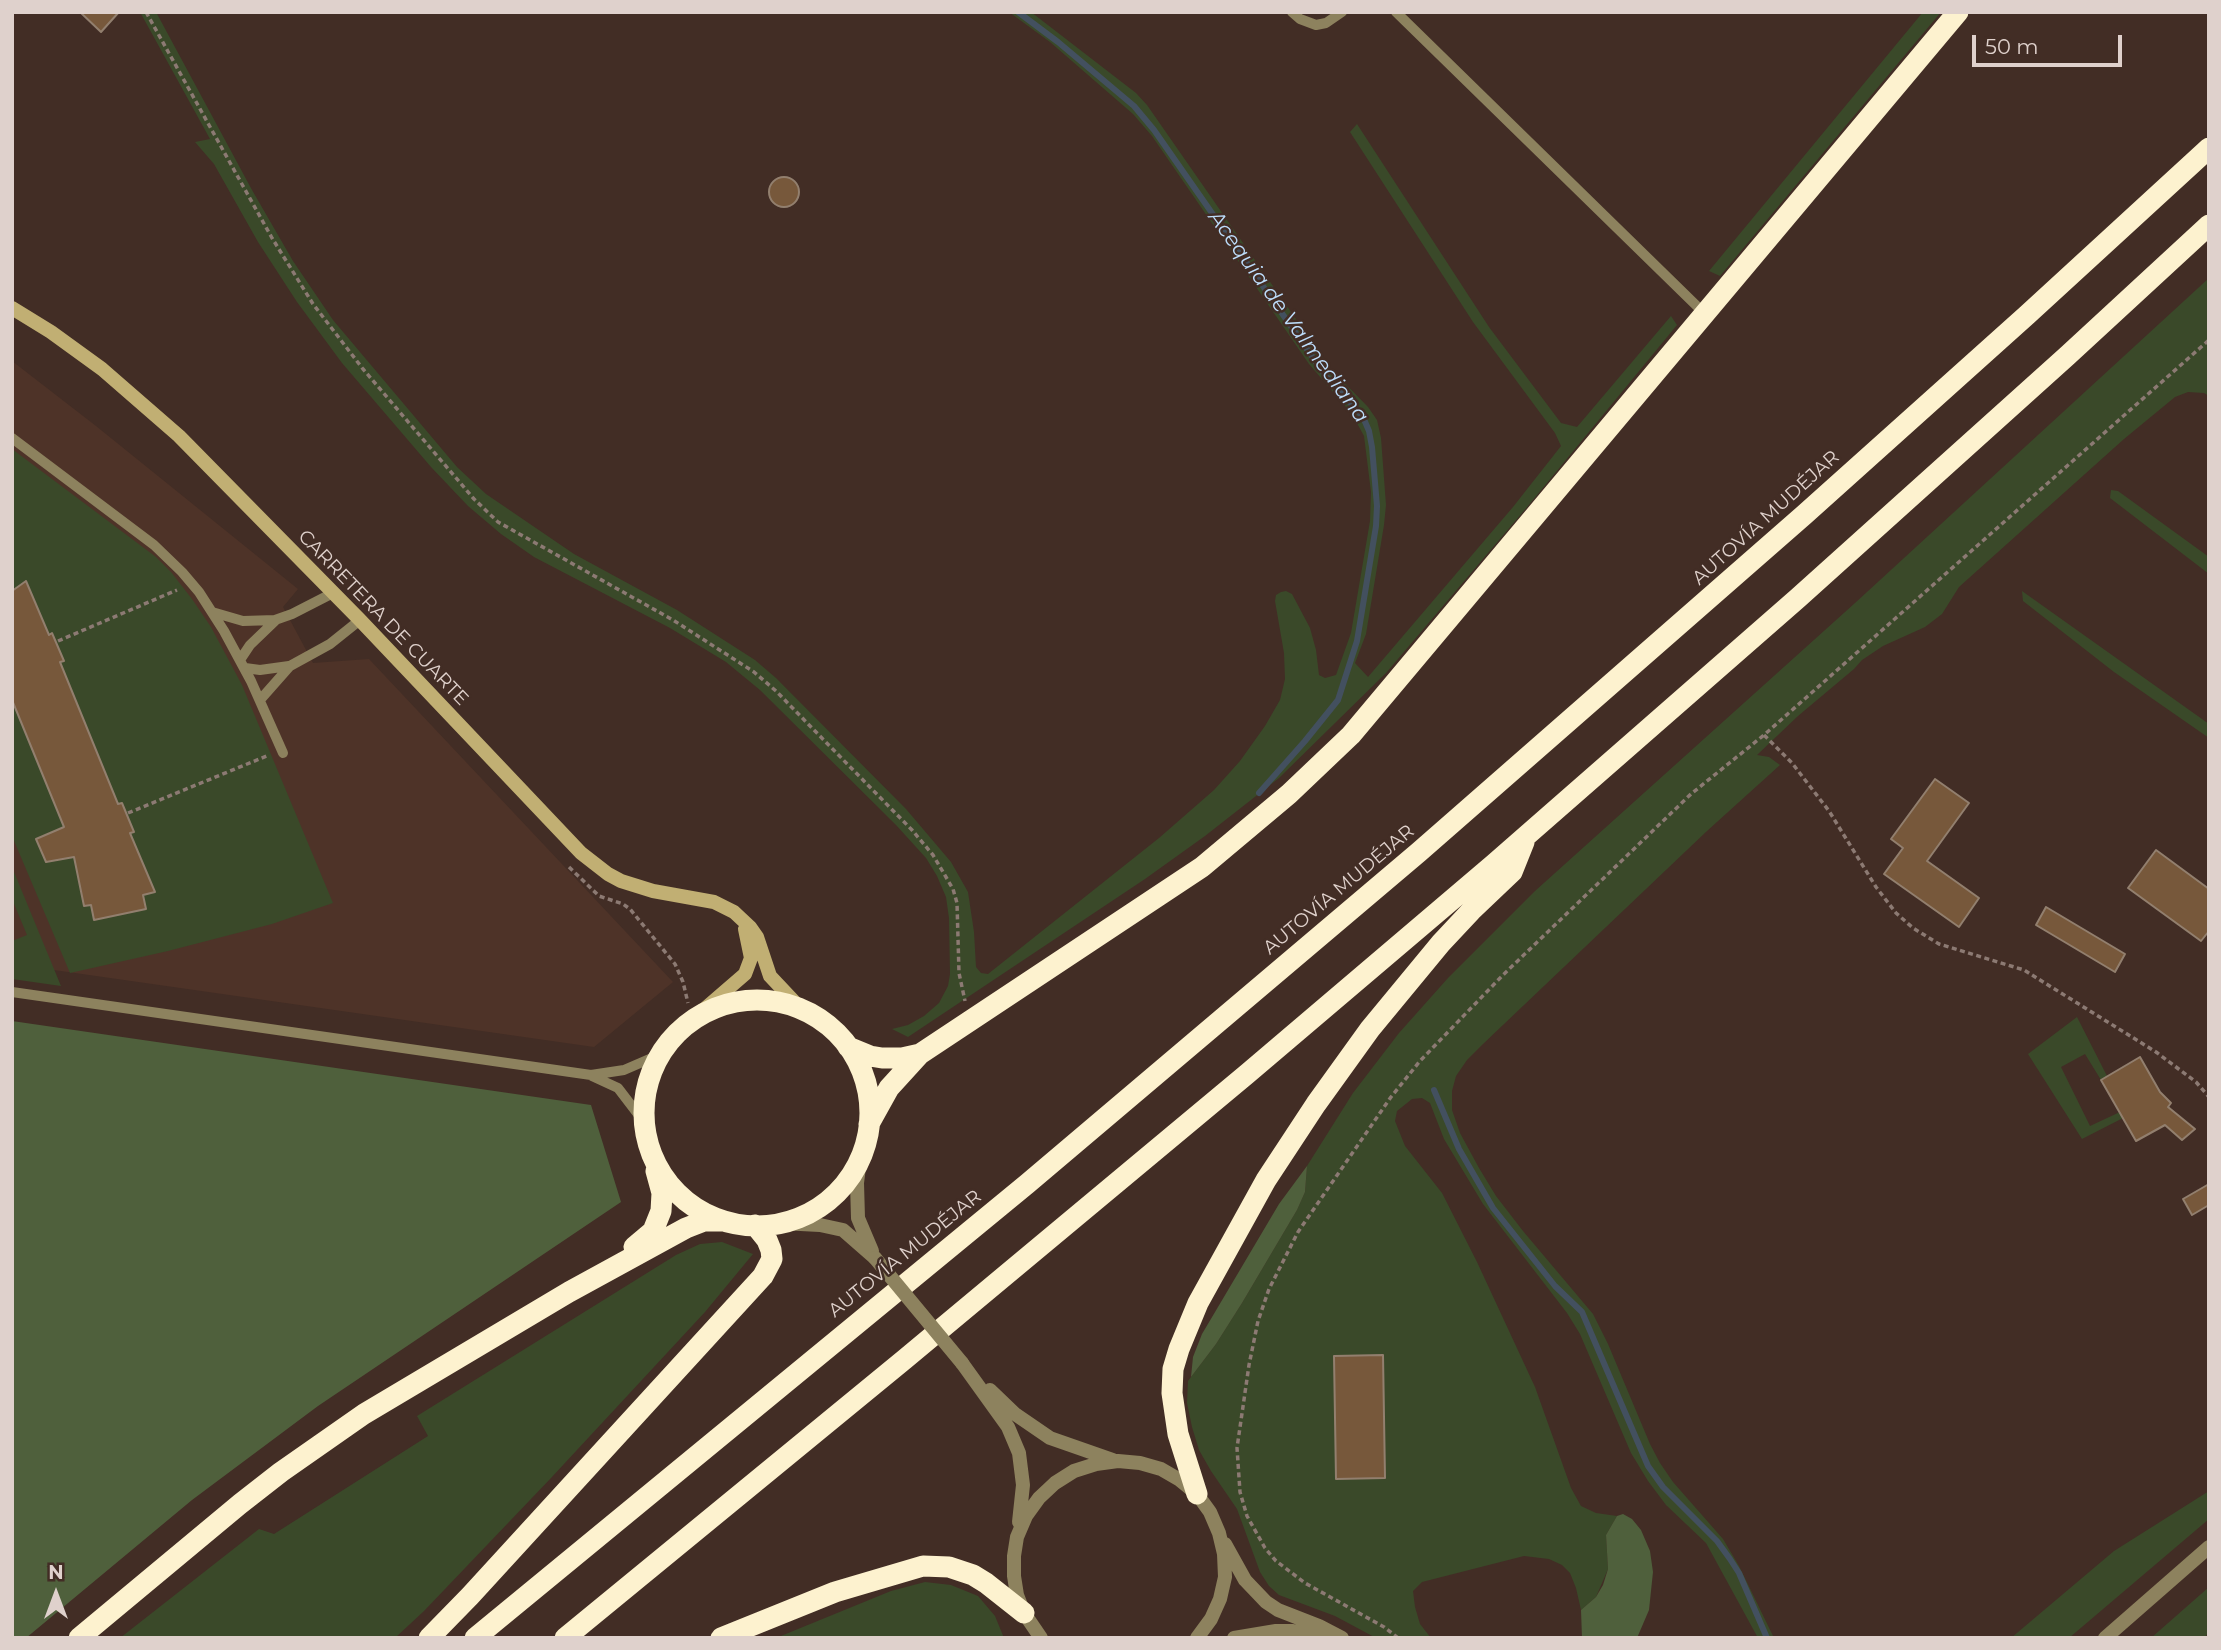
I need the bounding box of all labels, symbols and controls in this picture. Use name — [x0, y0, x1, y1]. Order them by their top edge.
scale bar — [1976, 21, 2126, 65]
text: 50 m — [1985, 34, 2039, 59]
water label: Acequia de Valmediana — [1202, 206, 1374, 428]
street label: AUTOVÍA MUDÉJAR — [1688, 446, 1844, 590]
street label: CARRETERA DE CUARTE — [293, 525, 473, 711]
street label: AUTOVÍA MUDÉJAR — [1259, 820, 1419, 960]
street label: AUTOVÍA MUDÉJAR — [824, 1185, 986, 1323]
north arrow — [21, 1559, 91, 1629]
text: N — [48, 1561, 64, 1584]

